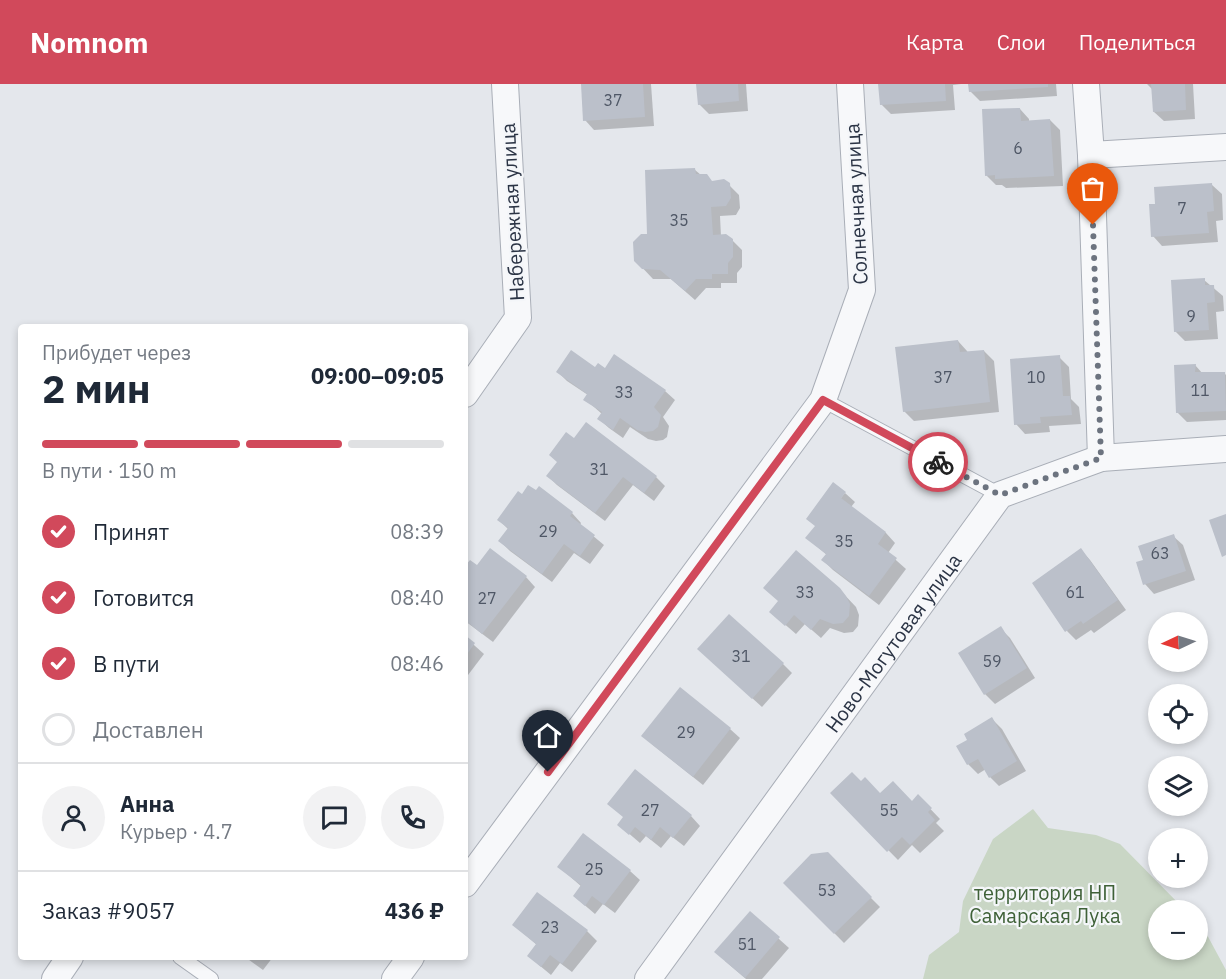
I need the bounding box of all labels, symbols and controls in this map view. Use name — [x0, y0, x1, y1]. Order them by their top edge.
text: Nomnom — [30, 24, 149, 61]
text: Карта — [906, 28, 964, 56]
text: Слои — [997, 28, 1046, 56]
text: Поделиться — [1079, 28, 1196, 56]
house number: 37 — [603, 90, 623, 110]
street label: Набережная улица — [494, 122, 530, 302]
street label: Солнечная улица — [838, 122, 874, 285]
house number: 6 — [1013, 138, 1023, 158]
pin — [1067, 163, 1118, 225]
icon: bag — [1076, 172, 1109, 205]
house number: 7 — [1177, 198, 1187, 218]
house number: 35 — [669, 210, 689, 230]
house number: 9 — [1186, 306, 1196, 326]
text: Прибудет через — [42, 339, 191, 366]
text: 09:00–09:05 — [311, 361, 444, 390]
text: 2 мин — [42, 363, 151, 414]
house number: 37 — [933, 367, 953, 387]
house number: 10 — [1026, 367, 1046, 387]
house number: 11 — [1190, 380, 1210, 400]
house number: 33 — [614, 382, 634, 402]
courier — [908, 432, 968, 492]
icon: bike — [922, 446, 955, 479]
text: В пути · 150 m — [42, 457, 177, 484]
house number: 31 — [589, 459, 609, 479]
icon: check — [42, 515, 75, 548]
text: Принят — [93, 517, 169, 546]
text: 08:39 — [390, 518, 444, 545]
house number: 29 — [538, 521, 558, 541]
house number: 35 — [834, 531, 854, 551]
house number: 63 — [1150, 543, 1170, 563]
street label: Ново-Могутовая улица — [818, 547, 967, 738]
icon: check — [42, 581, 75, 614]
house number: 33 — [795, 582, 815, 602]
house number: 61 — [1065, 582, 1085, 602]
text: Готовится — [93, 583, 194, 612]
text: 08:40 — [390, 584, 444, 611]
house number: 27 — [477, 588, 497, 608]
north arrow — [1148, 612, 1208, 672]
map controls — [1148, 612, 1208, 960]
house number: 31 — [731, 646, 751, 666]
icon: check — [42, 647, 75, 680]
text: В пути — [93, 649, 160, 678]
text: 08:46 — [390, 650, 444, 677]
house number: 59 — [982, 651, 1002, 671]
button: locate — [1148, 684, 1208, 744]
pin — [522, 710, 573, 772]
text: Доставлен — [93, 715, 204, 744]
icon: home — [531, 719, 564, 752]
house number: 29 — [676, 722, 696, 742]
button: layers — [1148, 756, 1208, 816]
button: person — [42, 786, 105, 849]
button: chat — [303, 786, 366, 849]
button: phone — [381, 786, 444, 849]
text: Анна — [120, 789, 175, 818]
house number: 27 — [640, 800, 660, 820]
house number: 55 — [879, 800, 899, 820]
text: Курьер · 4.7 — [120, 818, 233, 845]
button: + — [1148, 828, 1208, 888]
house number: 25 — [584, 859, 604, 879]
park label: территория НП Самарская Лука — [969, 879, 1121, 929]
house number: 53 — [817, 880, 837, 900]
text: Заказ #9057 — [42, 896, 175, 925]
text: 436 ₽ — [385, 896, 444, 925]
button: − — [1148, 900, 1208, 960]
house number: 23 — [540, 917, 560, 937]
house number: 51 — [737, 934, 757, 954]

